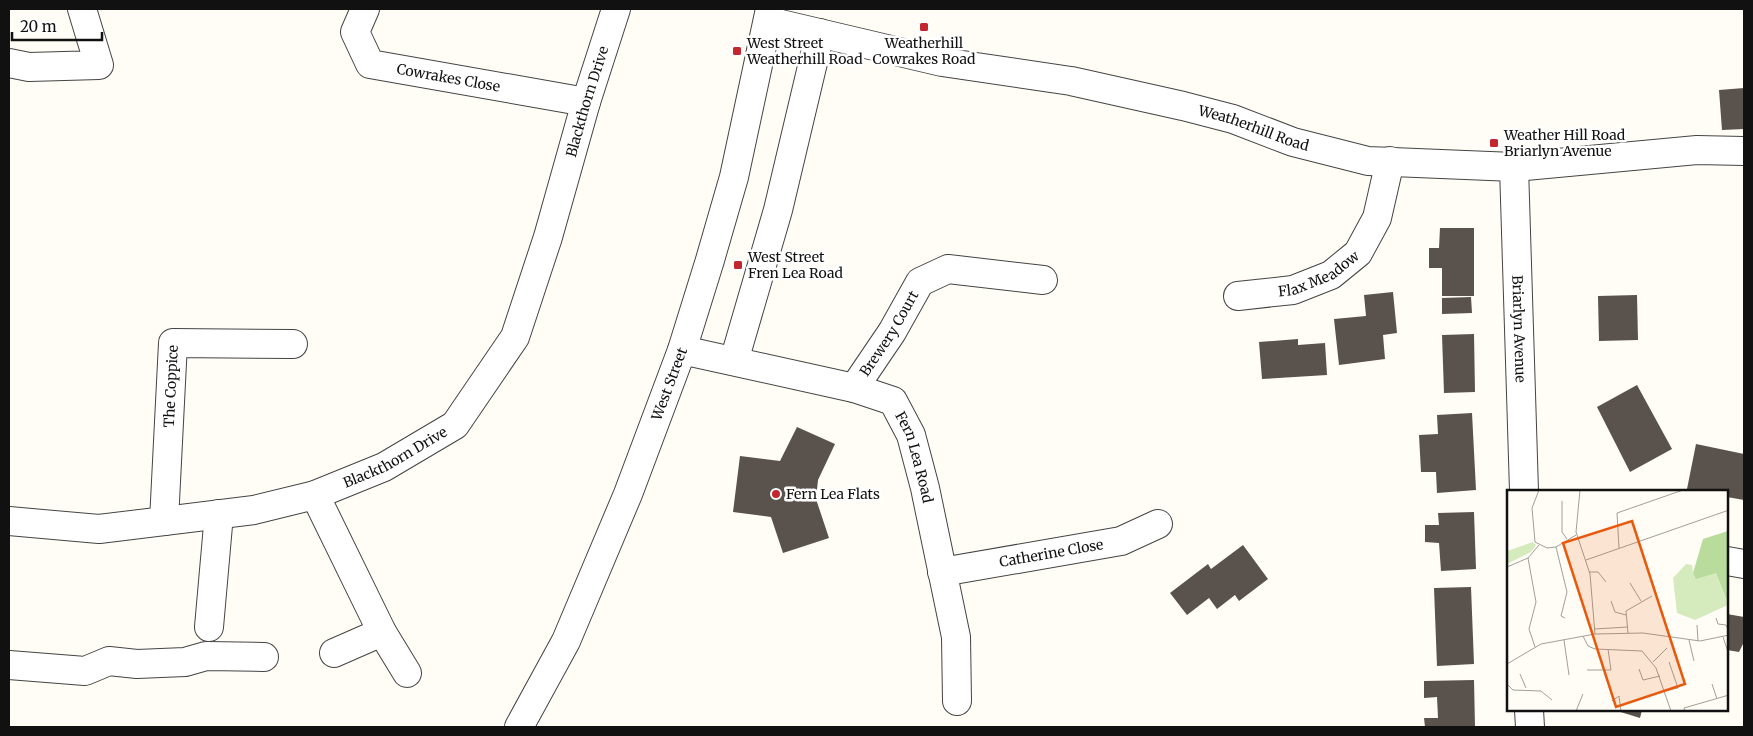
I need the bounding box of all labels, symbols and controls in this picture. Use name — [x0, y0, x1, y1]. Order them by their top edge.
scale bar — [12, 10, 102, 42]
text: 20 m — [20, 17, 57, 36]
marker: Weatherhill Cowrakes Road — [918, 21, 930, 33]
place label: West Street Weatherhill Road — [746, 34, 863, 68]
place label: Weatherhill Cowrakes Road — [873, 34, 976, 68]
street label: Blackthorn Drive — [562, 44, 612, 159]
marker: West Street Weatherhill Road — [731, 45, 743, 57]
street label: Cowrakes Close — [395, 60, 502, 96]
street label: Weatherhill Road — [1195, 101, 1311, 155]
place label: Weather Hill Road Briarlyn Avenue — [1503, 126, 1626, 160]
marker: Weather Hill Road Briarlyn Avenue — [1488, 137, 1500, 149]
street label: Flax Meadow — [1277, 247, 1363, 301]
place label: West Street Fren Lea Road — [747, 248, 844, 282]
marker: West Street Fren Lea Road — [732, 259, 744, 271]
street label: Briarlyn Avenue — [1508, 275, 1530, 383]
street label: Brewery Court — [856, 287, 923, 380]
street label: The Coppice — [160, 344, 182, 428]
street label: West Street — [647, 345, 691, 424]
street label: Fern Lea Road — [891, 408, 937, 505]
street label: Blackthorn Drive — [340, 423, 450, 492]
place label: Fern Lea Flats — [786, 485, 880, 503]
marker: Fern Lea Flats — [770, 488, 782, 500]
inset map — [1507, 490, 1728, 711]
street label: Catherine Close — [998, 535, 1105, 571]

